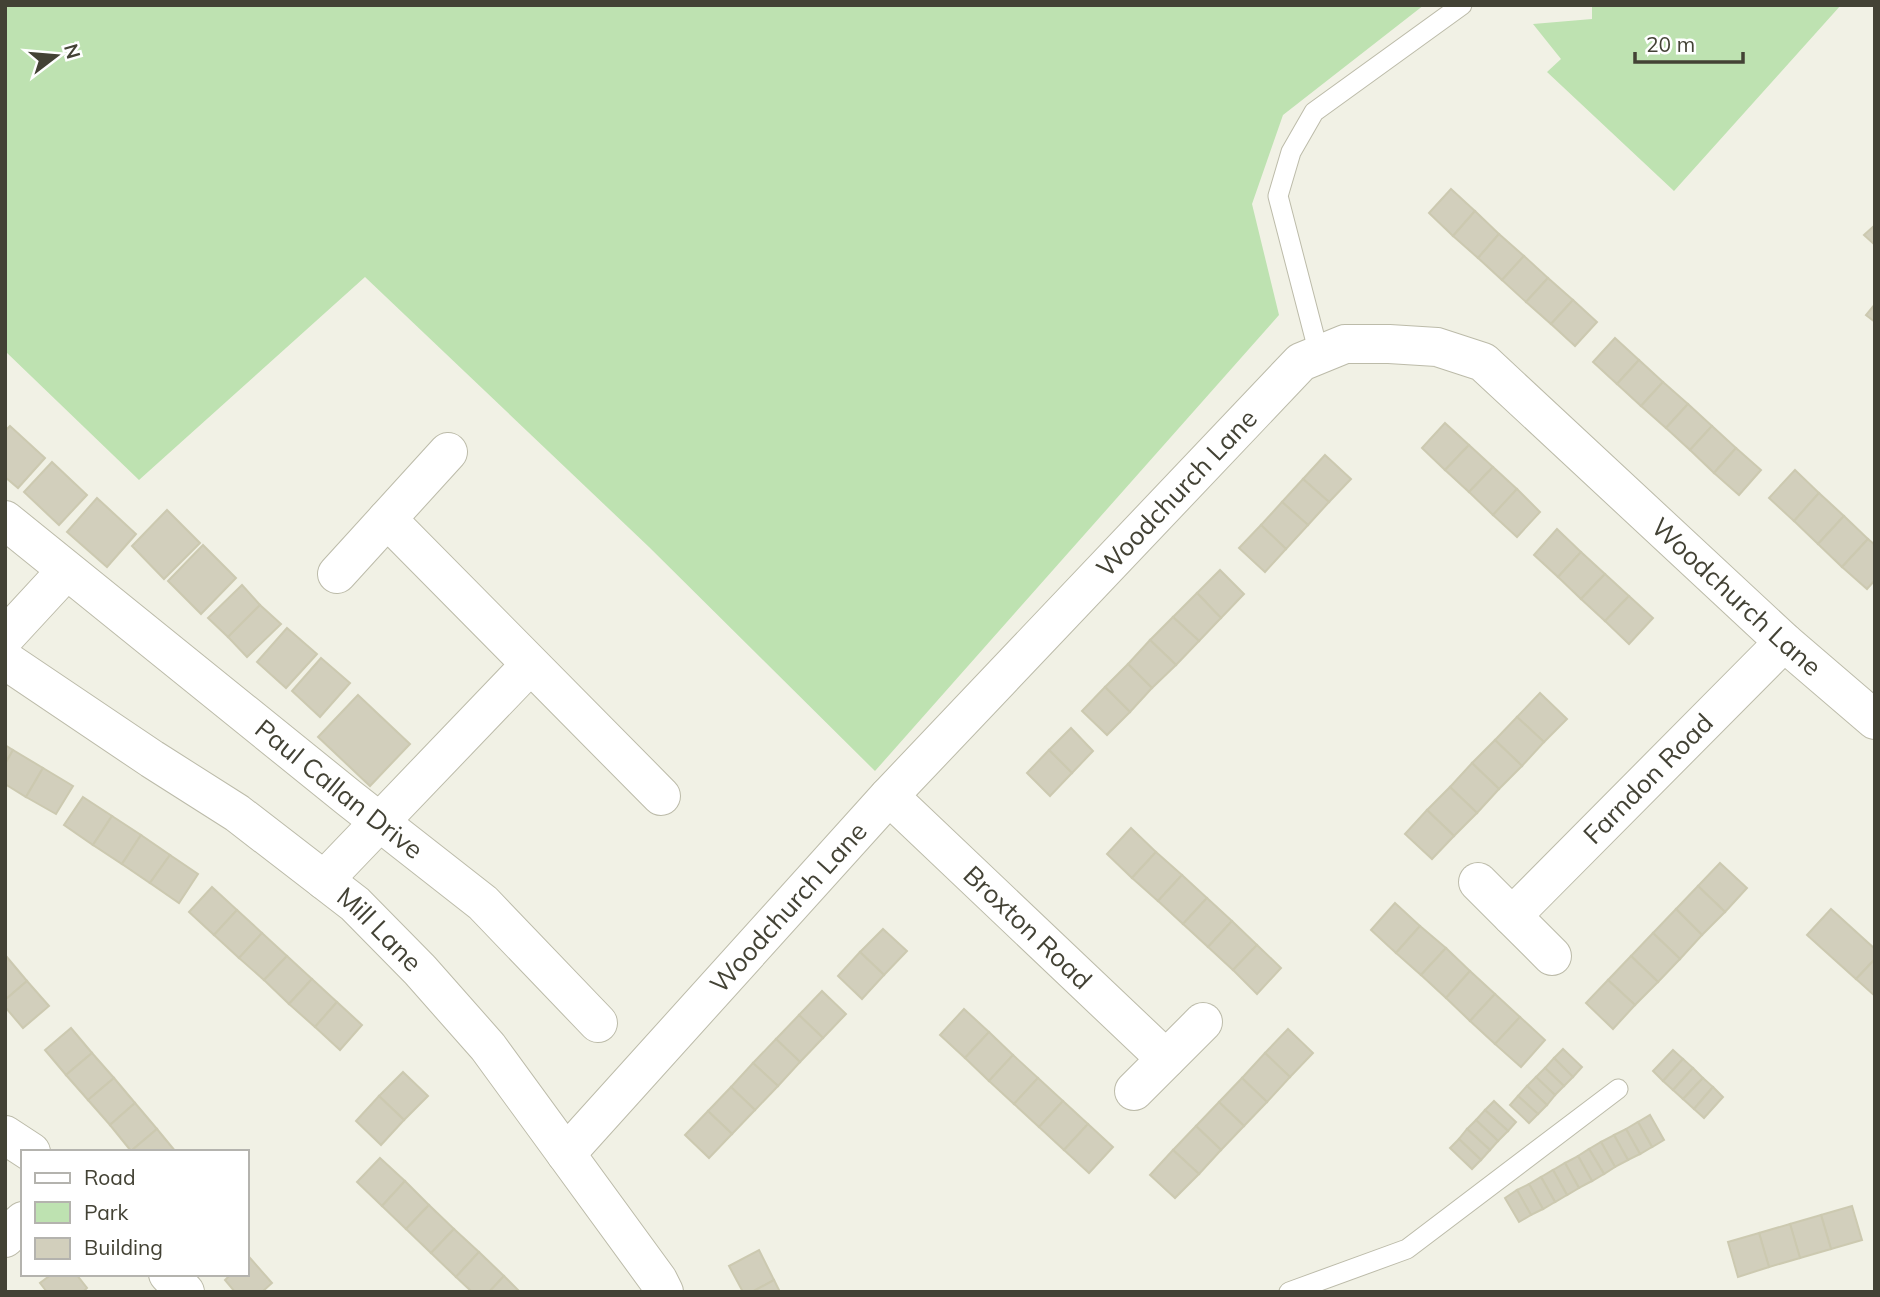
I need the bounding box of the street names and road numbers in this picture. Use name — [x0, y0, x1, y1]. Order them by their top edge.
street label: Woodchurch Lane — [1089, 402, 1264, 583]
street label: Woodchurch Lane — [1645, 510, 1828, 683]
street label: Farndon Road — [1576, 706, 1720, 851]
street label: Paul Callan Drive — [249, 712, 430, 866]
street label: Woodchurch Lane — [702, 815, 874, 1000]
street label: Broxton Road — [957, 858, 1099, 996]
street label: Mill Lane — [331, 879, 429, 978]

